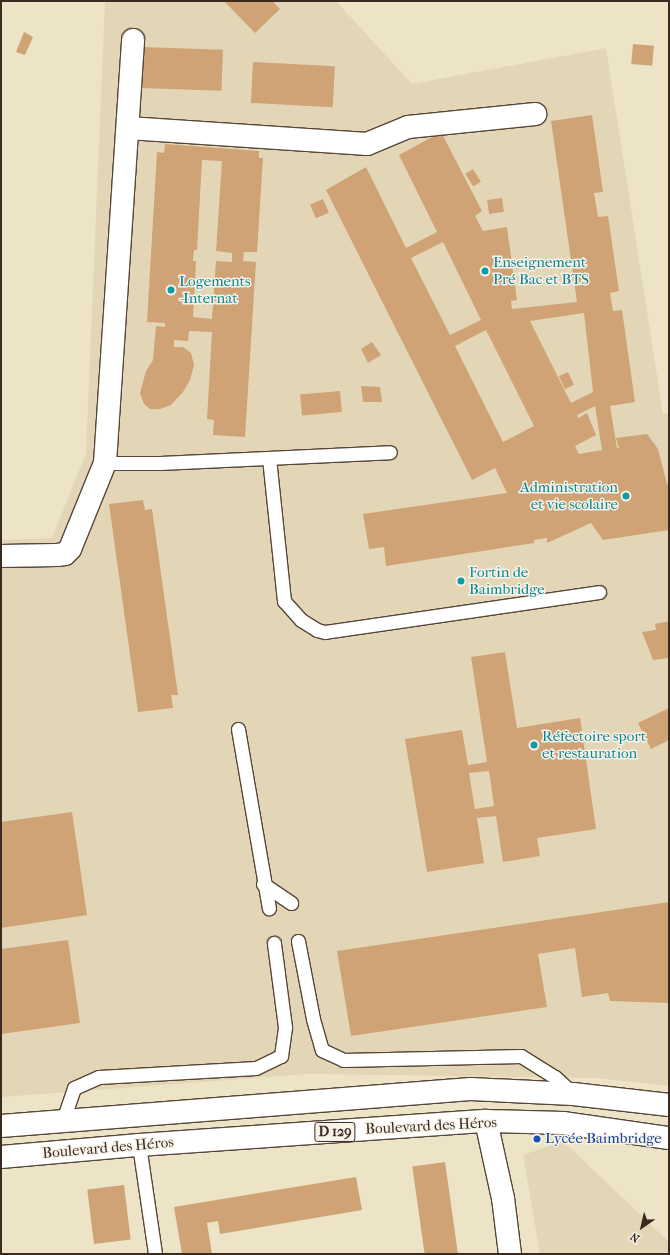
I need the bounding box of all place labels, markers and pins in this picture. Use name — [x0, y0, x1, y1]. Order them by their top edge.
place label: Enseignement Pré Bac et BTS — [493, 253, 589, 288]
marker: Enseignement Pré Bac et BTS — [480, 266, 490, 276]
place label: Logements -Internat — [179, 272, 250, 307]
marker: Logements -Internat — [166, 285, 176, 295]
place label: Administration et vie scolaire — [520, 478, 618, 513]
marker: Administration et vie scolaire — [621, 491, 631, 501]
place label: Fortin de Baimbridge — [469, 563, 545, 598]
marker: Fortin de Baimbridge — [456, 576, 466, 586]
place label: Réfectoire sport et restauration — [542, 727, 646, 762]
marker: Réfectoire sport et restauration — [529, 740, 539, 750]
place label: Lycée Baimbridge — [545, 1130, 662, 1148]
marker: Lycée Baimbridge — [532, 1134, 542, 1144]

